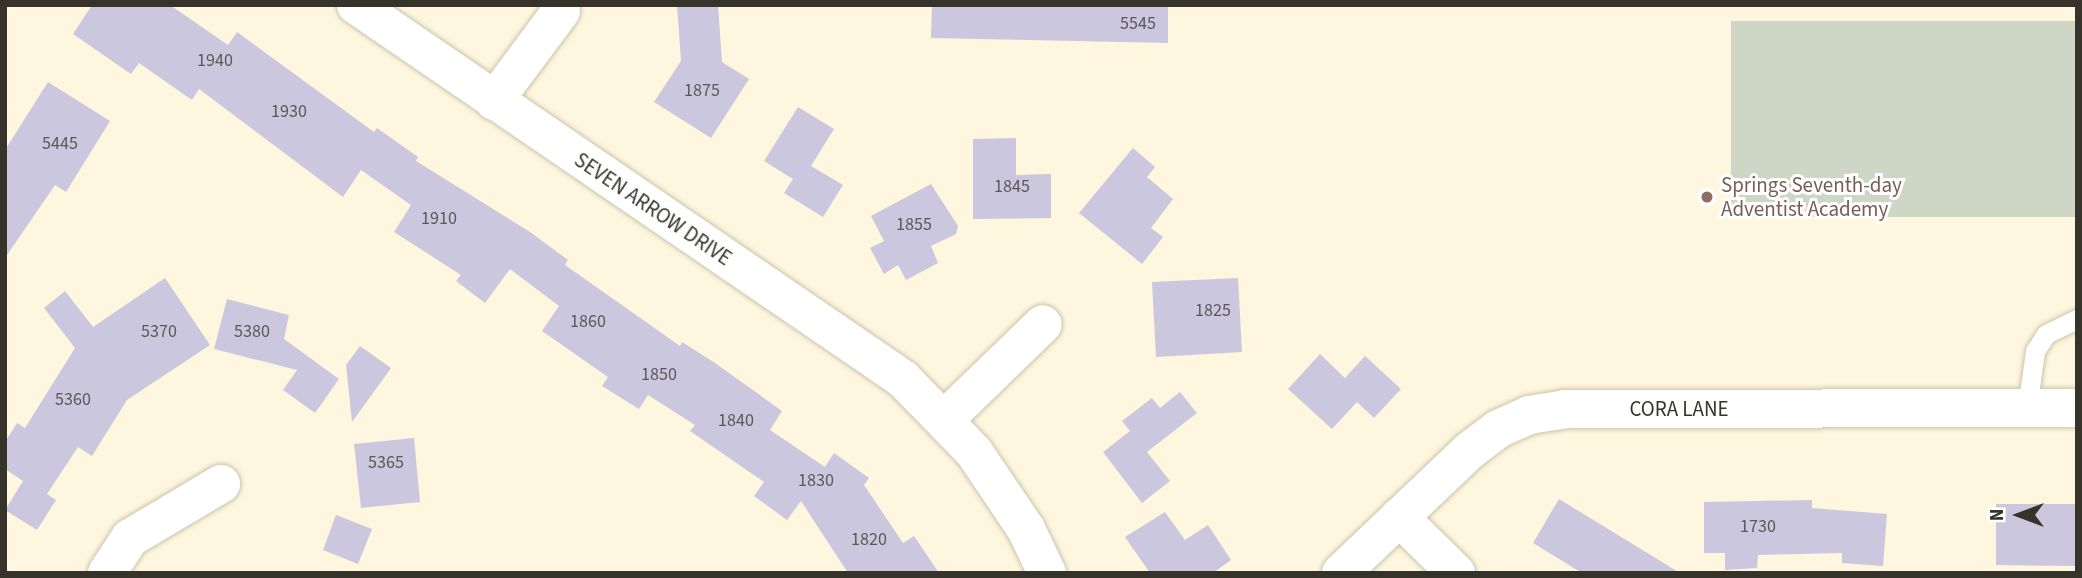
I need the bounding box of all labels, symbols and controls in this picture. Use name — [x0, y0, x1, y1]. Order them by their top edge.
house number: 5545 — [1120, 13, 1156, 35]
house number: 1940 — [197, 50, 233, 72]
house number: 1875 — [684, 80, 720, 102]
house number: 1930 — [271, 101, 307, 123]
house number: 5445 — [42, 133, 78, 155]
street label: SEVEN ARROW DRIVE — [570, 147, 736, 271]
place label: Springs Seventh-day Adventist Academy — [1721, 172, 1902, 222]
house number: 1845 — [994, 176, 1030, 198]
marker: Springs Seventh-day Adventist Academy — [1699, 189, 1715, 205]
house number: 1910 — [421, 208, 457, 230]
house number: 1855 — [896, 214, 932, 236]
house number: 1825 — [1195, 300, 1231, 322]
house number: 1860 — [570, 311, 606, 333]
house number: 5370 — [141, 321, 177, 343]
house number: 5380 — [234, 321, 270, 343]
house number: 1850 — [641, 364, 677, 386]
house number: 5360 — [55, 389, 91, 411]
street label: CORA LANE — [1629, 396, 1729, 422]
house number: 1840 — [718, 410, 754, 432]
house number: 5365 — [368, 452, 404, 474]
house number: 1830 — [798, 470, 834, 492]
north arrow — [1984, 480, 2054, 550]
text: N — [1984, 509, 2011, 521]
house number: 1730 — [1740, 516, 1776, 538]
house number: 1820 — [851, 529, 887, 551]

